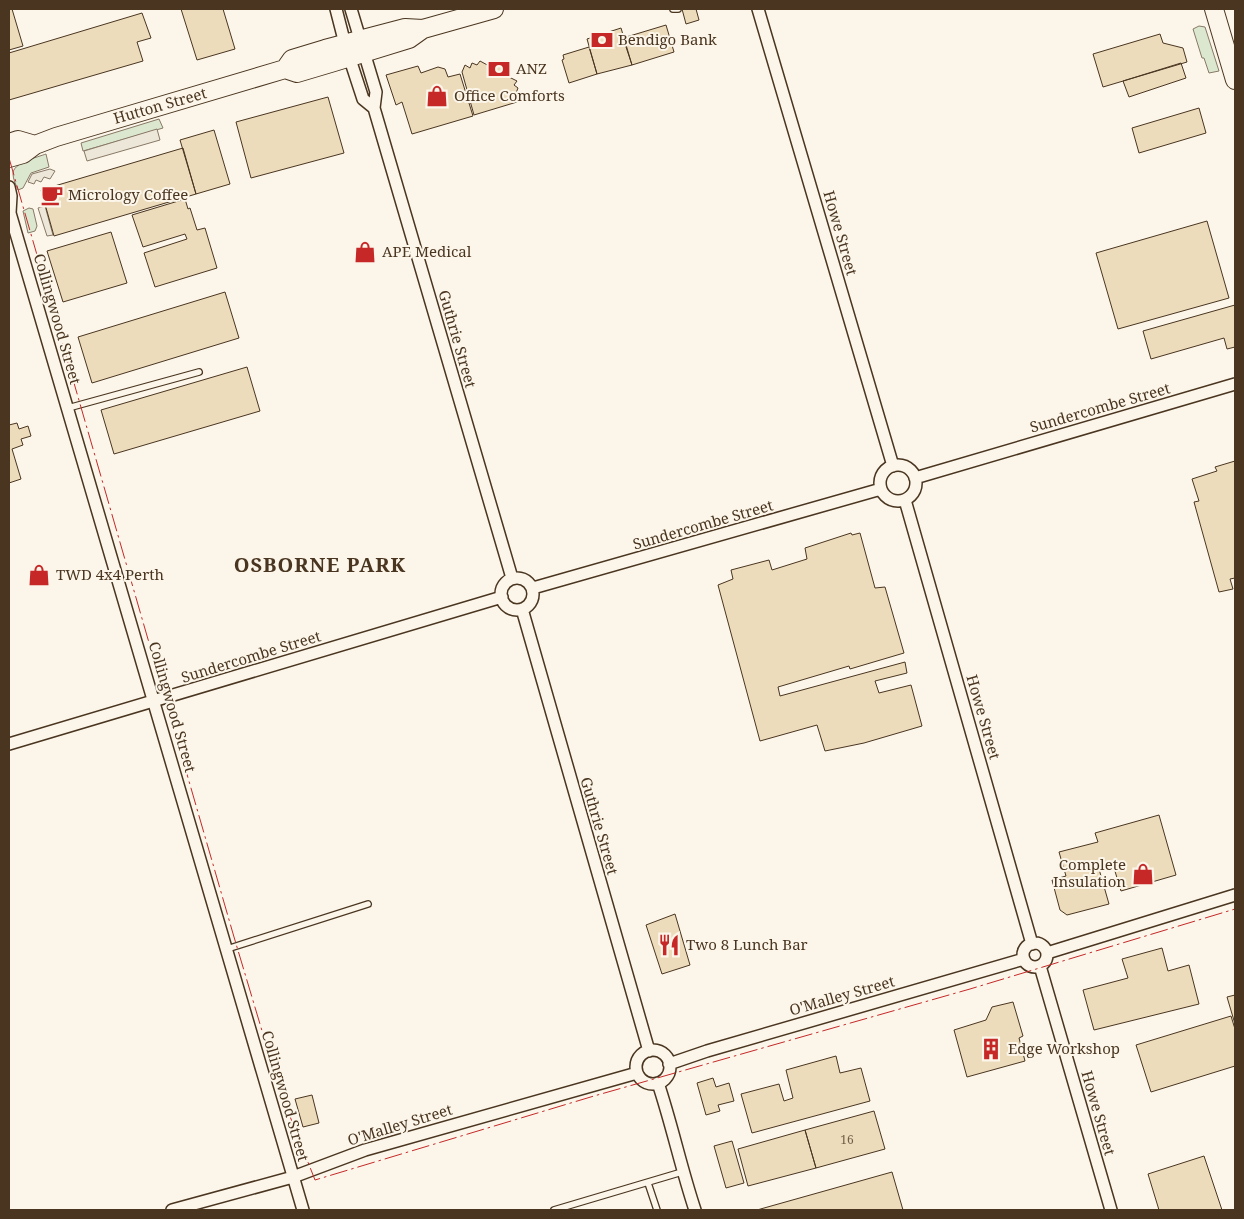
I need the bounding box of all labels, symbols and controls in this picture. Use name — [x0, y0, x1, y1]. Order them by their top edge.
bank icon: Bendigo Bank — [589, 27, 615, 53]
place label: Bendigo Bank — [618, 29, 717, 49]
bank icon: ANZ — [486, 56, 512, 82]
place label: ANZ — [516, 58, 547, 78]
street label: Hutton Street — [111, 82, 209, 128]
shop icon: Office Comforts — [424, 83, 450, 109]
place label: Office Comforts — [454, 85, 565, 105]
cafe icon: Micrology Coffee — [39, 182, 65, 208]
place label: Micrology Coffee — [68, 184, 188, 204]
street label: Howe Street — [819, 188, 863, 277]
shop icon: APE Medical — [352, 239, 378, 265]
place label: APE Medical — [382, 241, 472, 261]
street label: Collingwood Street — [30, 251, 86, 386]
street label: Guthrie Street — [434, 288, 481, 390]
street label: Sundercombe Street — [1027, 377, 1172, 437]
street label: Sundercombe Street — [630, 494, 775, 554]
district label: OSBORNE PARK — [234, 551, 406, 578]
shop icon: TWD 4x4 Perth — [26, 562, 52, 588]
place label: TWD 4x4 Perth — [56, 564, 164, 584]
street label: Sundercombe Street — [179, 625, 323, 687]
street label: Collingwood Street — [145, 639, 201, 774]
street label: Howe Street — [962, 672, 1006, 761]
street label: Guthrie Street — [576, 775, 623, 877]
place label: Complete Insulation — [1053, 854, 1126, 891]
shop icon: Complete Insulation — [1130, 861, 1156, 887]
restaurant icon: Two 8 Lunch Bar — [656, 932, 682, 958]
place label: Two 8 Lunch Bar — [686, 934, 808, 954]
street label: O'Malley Street — [787, 970, 897, 1020]
street label: Collingwood Street — [258, 1028, 314, 1163]
building icon: Edge Workshop — [978, 1036, 1004, 1062]
place label: Edge Workshop — [1008, 1038, 1120, 1058]
street label: Howe Street — [1077, 1068, 1121, 1157]
street label: O'Malley Street — [345, 1099, 455, 1149]
house number: 16 — [840, 1131, 854, 1148]

